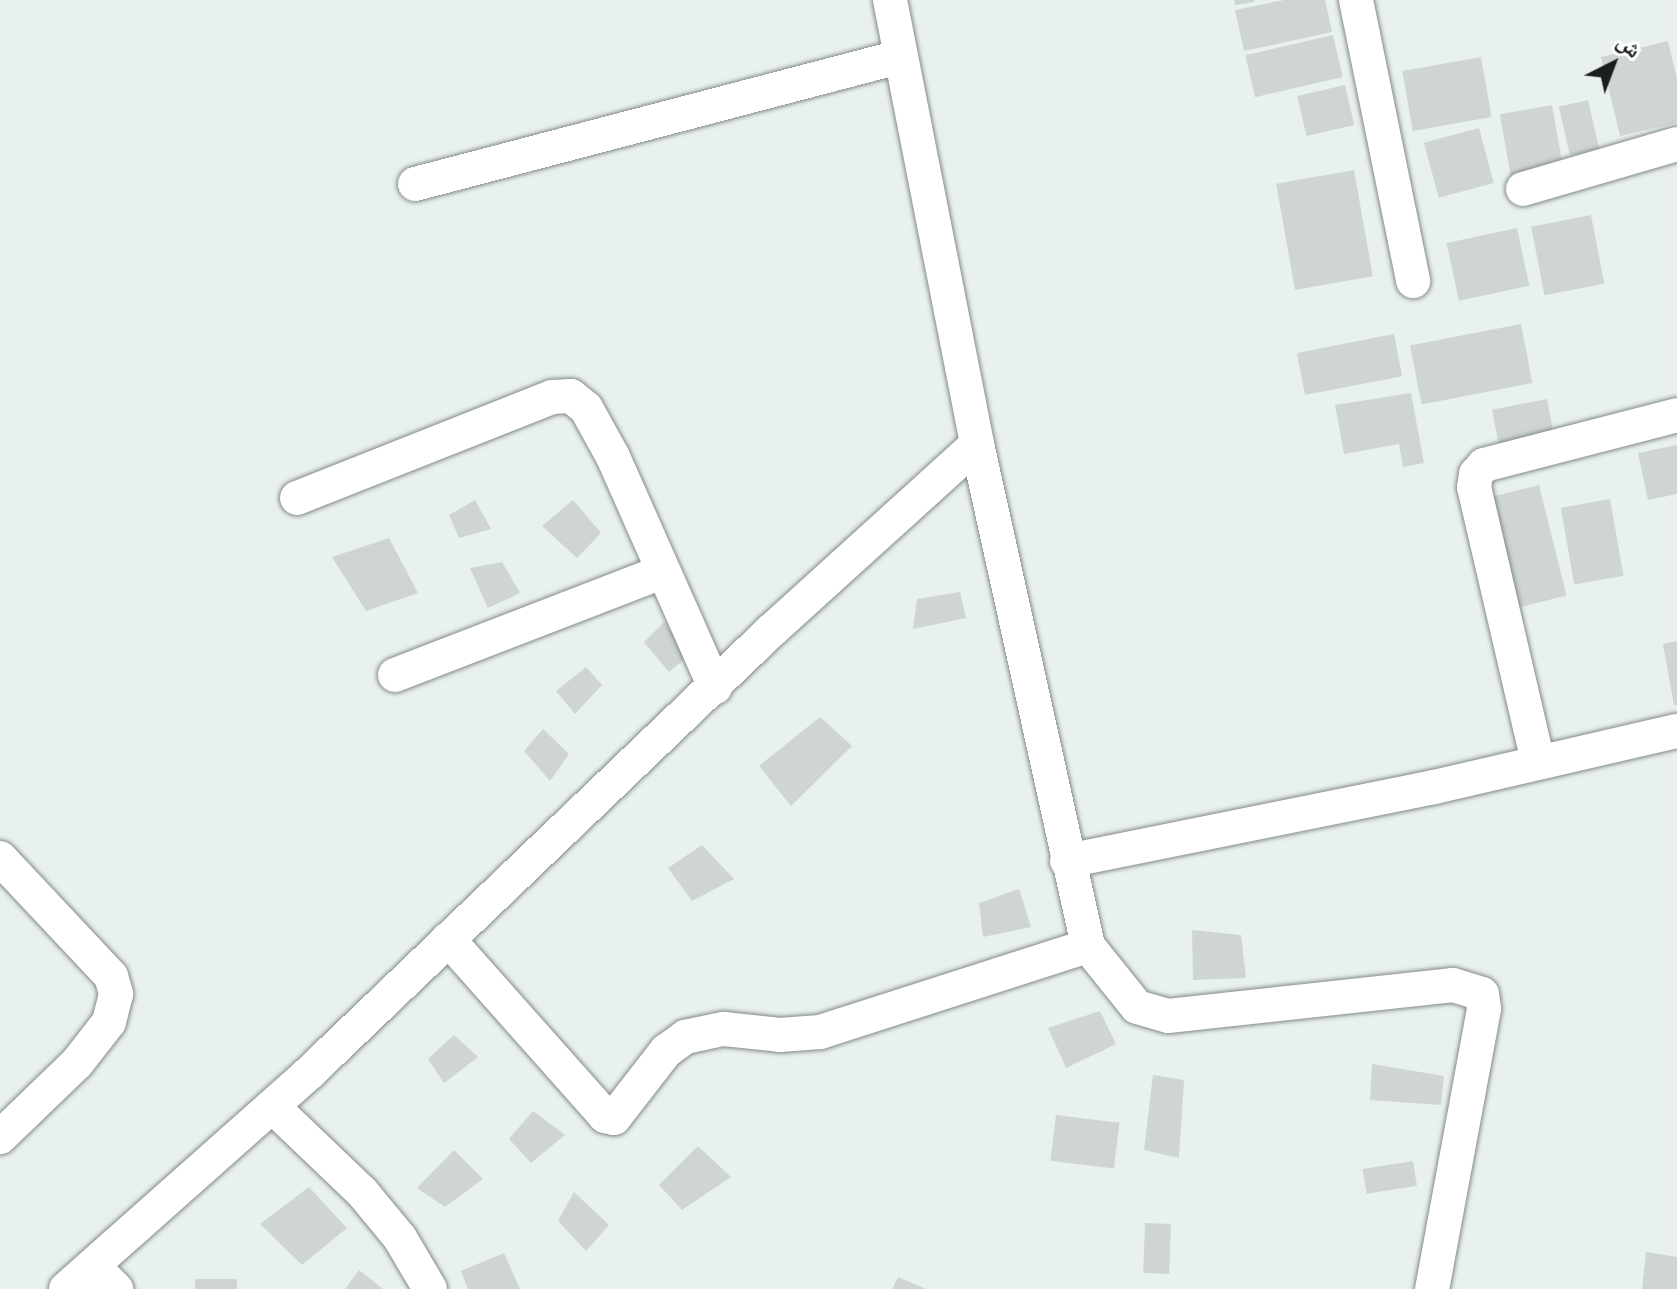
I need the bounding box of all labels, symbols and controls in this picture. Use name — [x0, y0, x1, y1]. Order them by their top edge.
north arrow — [1573, 24, 1653, 104]
text: ش — [1612, 28, 1647, 64]

